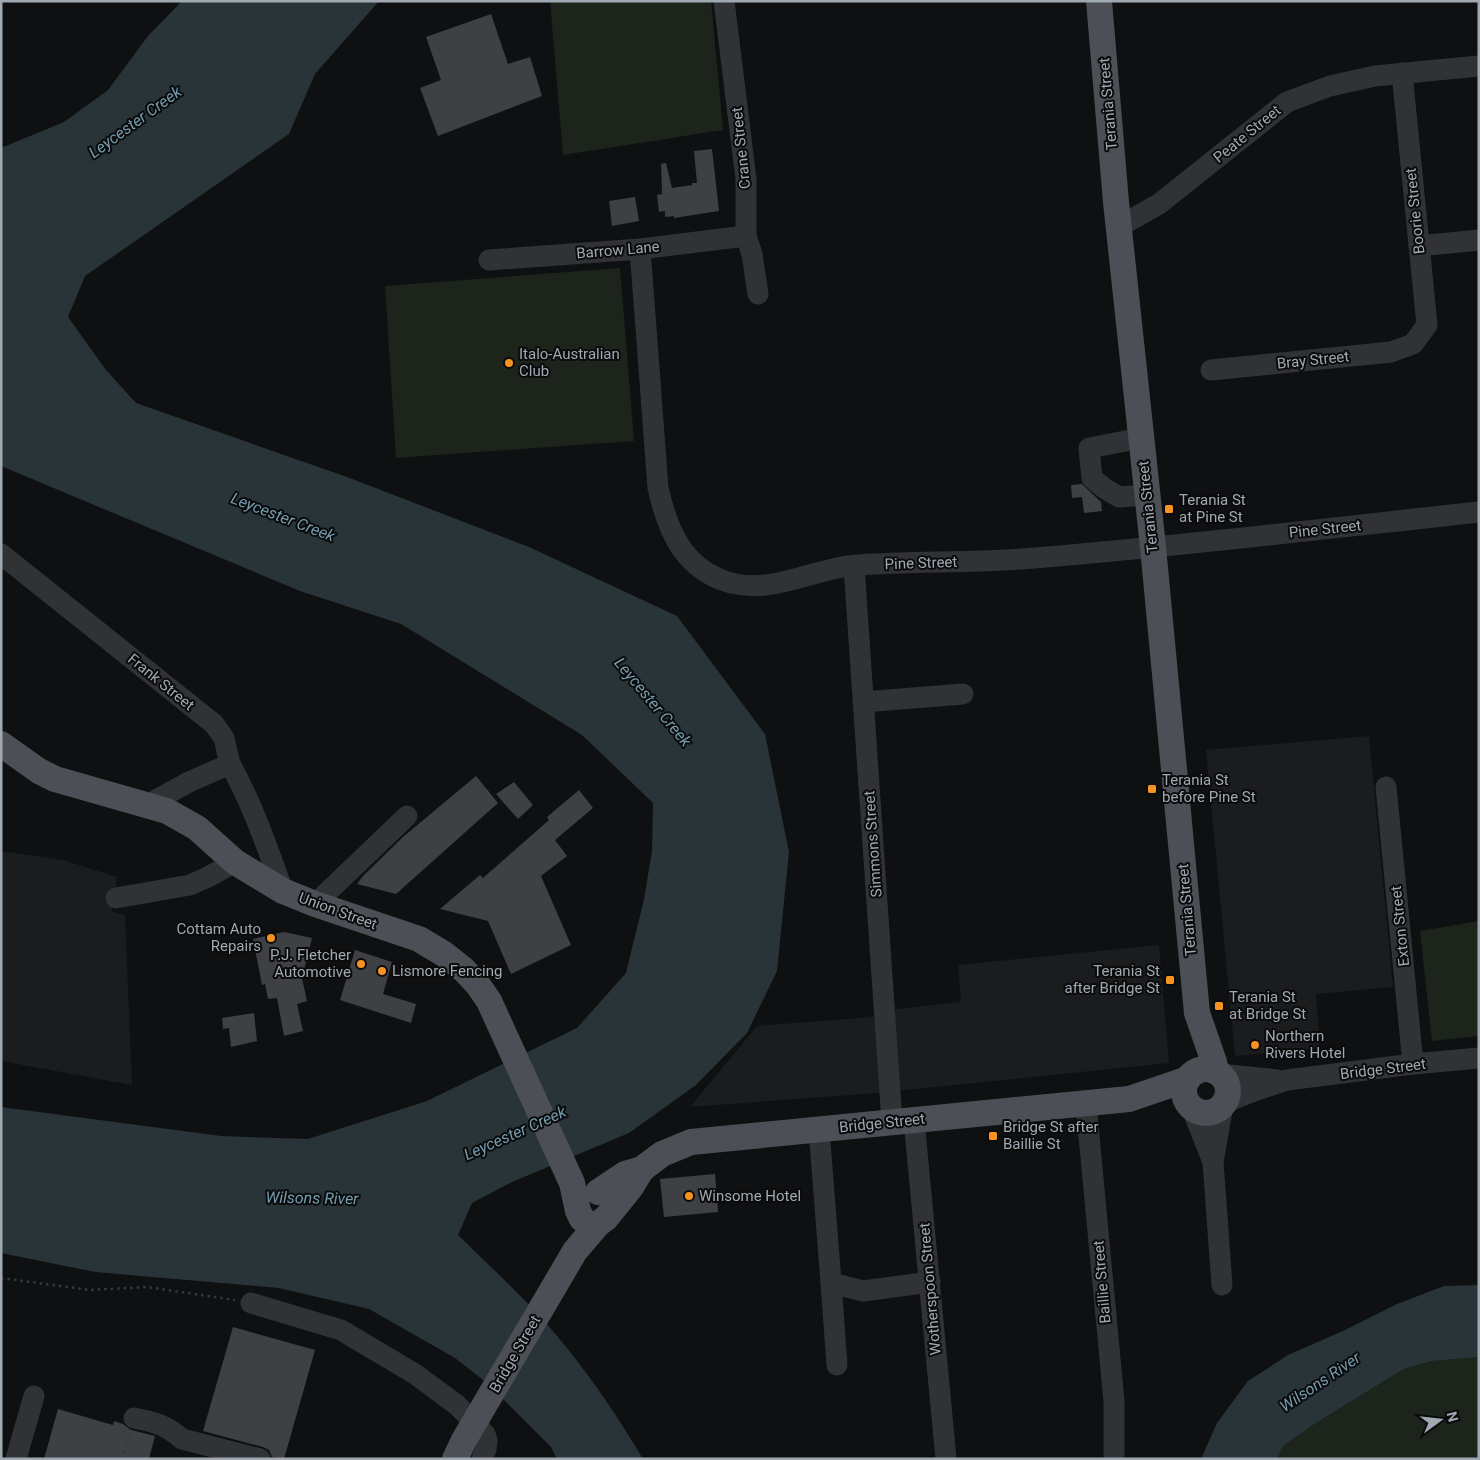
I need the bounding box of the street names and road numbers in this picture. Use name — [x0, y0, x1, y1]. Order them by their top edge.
street label: Terania Street — [1095, 57, 1121, 151]
street label: Peate Street — [1210, 101, 1284, 167]
street label: Crane Street — [728, 106, 754, 190]
street label: Boorie Street — [1402, 167, 1428, 255]
street label: Barrow Lane — [576, 237, 660, 263]
street label: Bray Street — [1276, 347, 1350, 373]
street label: Terania Street — [1134, 460, 1162, 554]
street label: Pine Street — [1288, 516, 1362, 542]
street label: Pine Street — [884, 553, 958, 573]
street label: Frank Street — [124, 650, 198, 714]
street label: Simmons Street — [860, 790, 886, 898]
street label: Terania Street — [1174, 863, 1200, 957]
street label: Exton Street — [1387, 885, 1413, 967]
street label: Union Street — [296, 889, 380, 933]
street label: Bridge Street — [1339, 1055, 1427, 1083]
street label: Bridge Street — [838, 1110, 926, 1136]
street label: Wotherspoon Street — [915, 1222, 945, 1356]
street label: Baillie Street — [1089, 1240, 1115, 1324]
street label: Bridge Street — [486, 1312, 544, 1396]

